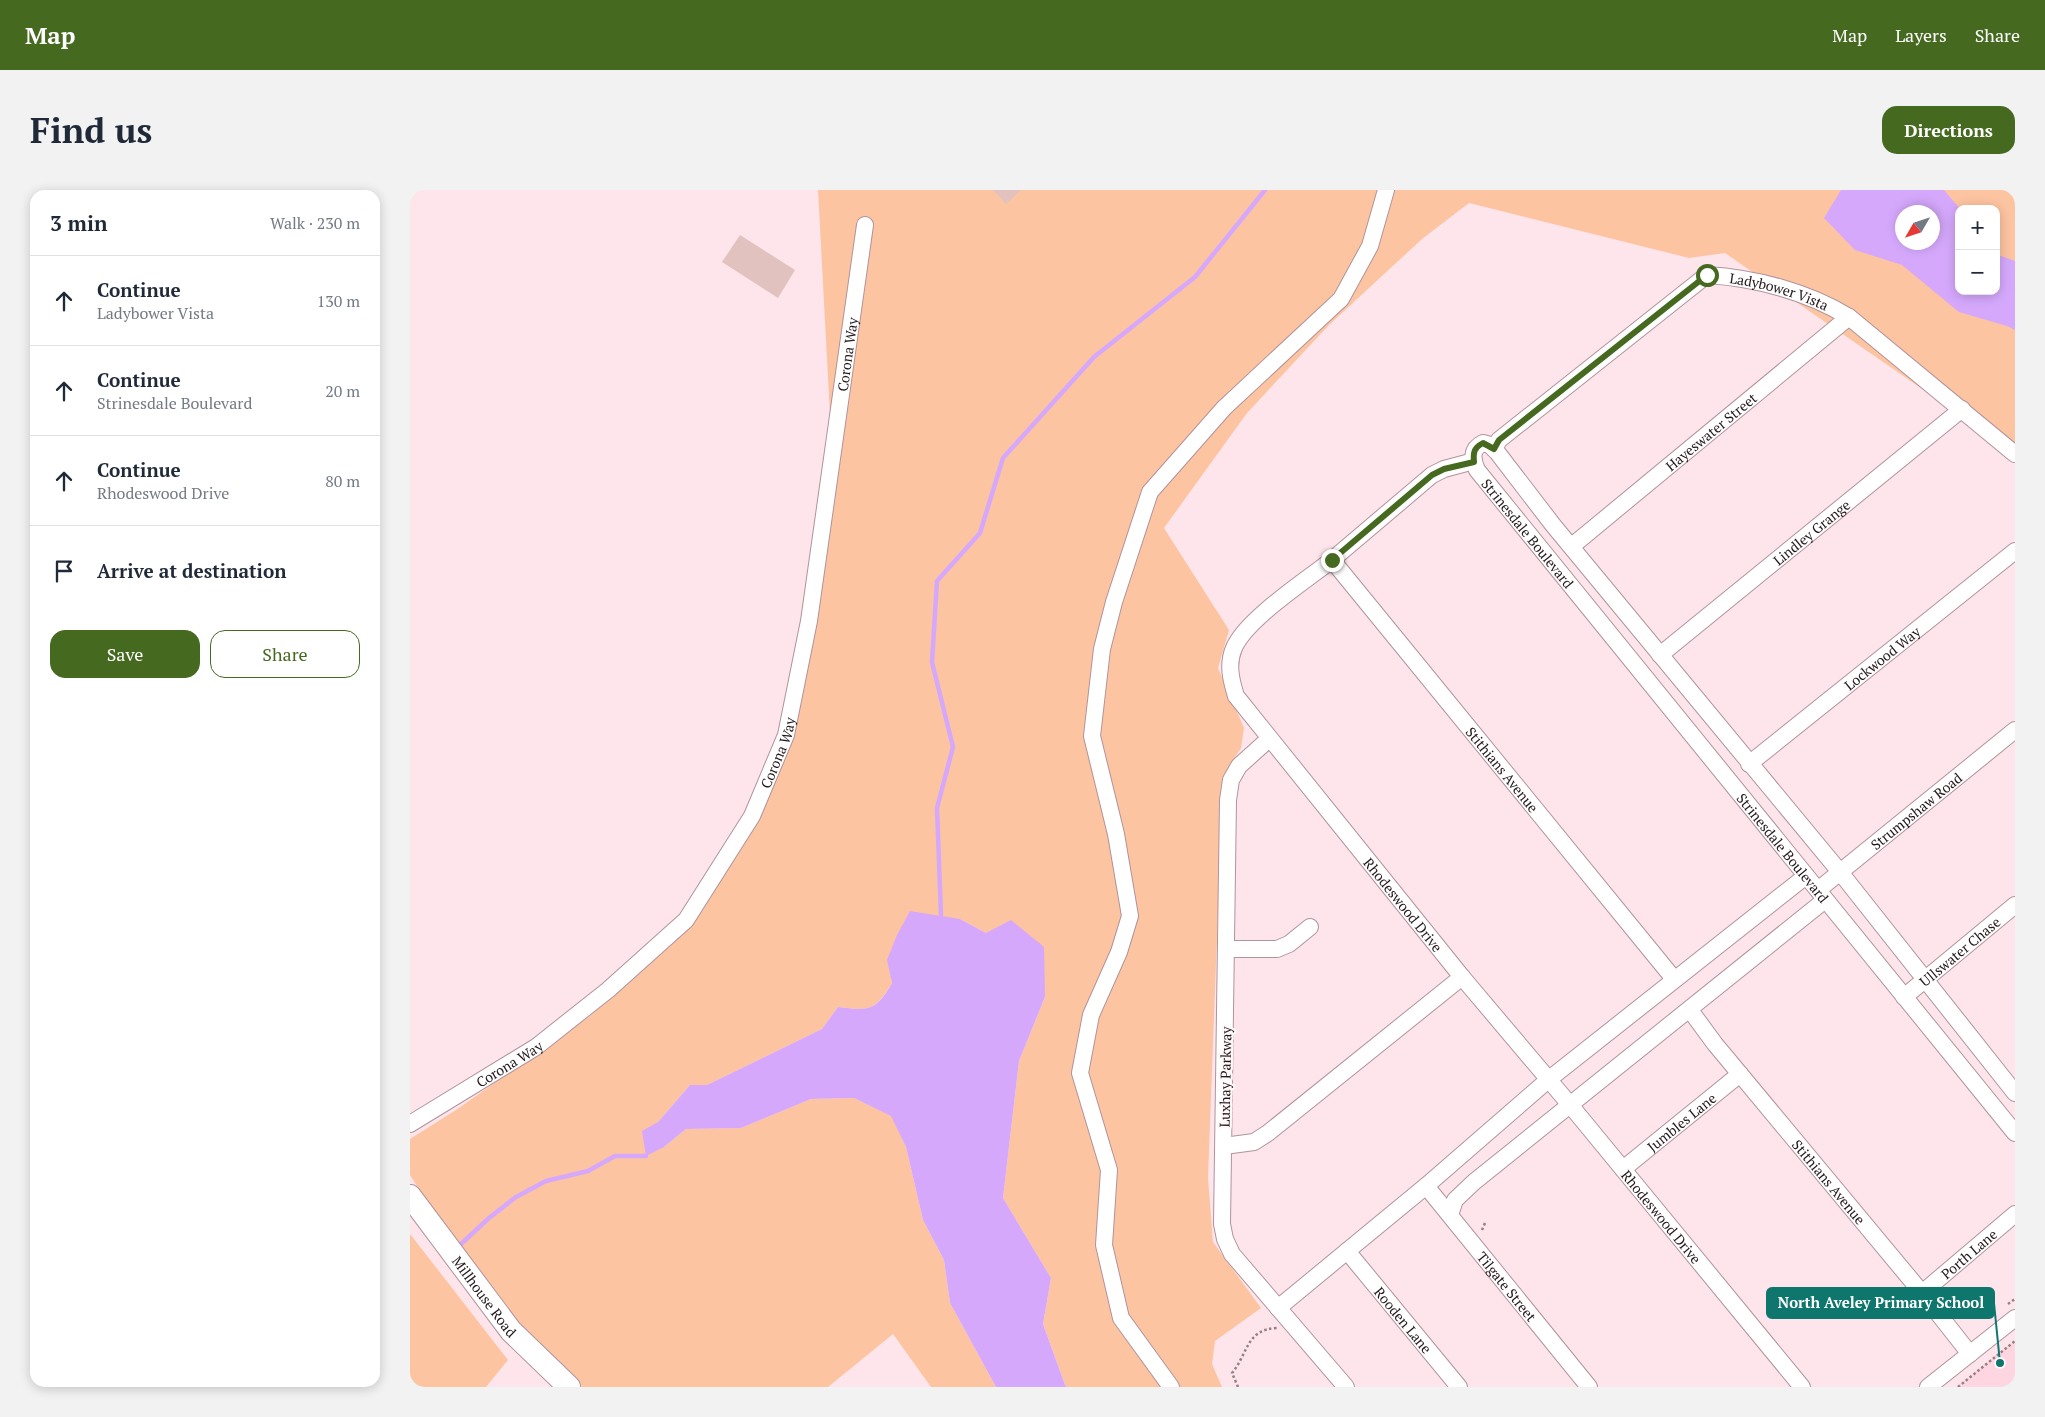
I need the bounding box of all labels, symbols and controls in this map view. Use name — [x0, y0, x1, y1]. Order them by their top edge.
text: Map — [25, 19, 75, 51]
text: Map — [1832, 23, 1867, 47]
text: Layers — [1895, 23, 1947, 47]
text: Share — [1975, 23, 2020, 47]
button: Directions — [1882, 106, 2015, 154]
text: Find us — [30, 107, 152, 153]
north arrow — [1895, 205, 1940, 250]
map controls — [1955, 205, 2000, 295]
button: + — [1955, 205, 2000, 250]
text: 3 min — [50, 209, 107, 237]
text: Walk · 230 m — [270, 212, 360, 234]
button: − — [1955, 250, 2000, 295]
route start — [1696, 264, 1719, 287]
street label: Ladybower Vista — [1729, 268, 1832, 314]
text: Continue — [97, 277, 181, 302]
icon: ahead — [50, 287, 78, 315]
text: 130 m — [317, 290, 360, 312]
text: Ladybower Vista — [97, 302, 214, 324]
street label: Corona Way — [832, 315, 861, 393]
text: Continue — [97, 367, 181, 392]
icon: ahead — [50, 377, 78, 405]
text: 20 m — [325, 380, 360, 402]
street label: Hayeswater Street — [1661, 387, 1761, 475]
text: Strinesdale Boulevard — [97, 392, 252, 414]
text: Continue — [97, 457, 181, 482]
icon: ahead — [50, 467, 78, 495]
text: 80 m — [325, 470, 360, 492]
street label: Strinesdale Boulevard — [1478, 474, 1579, 592]
text: Rhodeswood Drive — [97, 482, 229, 504]
street label: Lindley Grange — [1769, 495, 1854, 569]
route end — [1321, 549, 1344, 572]
icon: arrive — [50, 557, 78, 585]
text: Arrive at destination — [97, 558, 286, 583]
street label: Lockwood Way — [1840, 621, 1924, 694]
button: Save — [50, 630, 200, 678]
button: Share — [210, 630, 360, 678]
street label: Corona Way — [755, 715, 799, 791]
street label: Stithians Avenue — [1462, 722, 1543, 816]
street label: Strumpshaw Road — [1866, 768, 1966, 853]
street label: Strinesdale Boulevard — [1733, 789, 1834, 906]
street label: Rhodeswood Drive — [1360, 853, 1447, 955]
street label: Ullswater Chase — [1915, 912, 2004, 990]
street label: Luxhay Parkway — [1215, 1025, 1235, 1128]
street label: Corona Way — [472, 1035, 547, 1091]
street label: Jumbles Lane — [1643, 1088, 1720, 1155]
street label: Stithians Avenue — [1788, 1135, 1870, 1228]
street label: Rhodeswood Drive — [1618, 1166, 1706, 1267]
street label: Porth Lane — [1936, 1224, 2001, 1283]
street label: Tilgate Street — [1473, 1247, 1542, 1326]
street label: Millhouse Road — [448, 1252, 521, 1341]
street label: Rooden Lane — [1371, 1282, 1437, 1357]
callout: North Aveley Primary School — [1767, 1288, 1994, 1318]
text: North Aveley Primary School — [1778, 1292, 1984, 1312]

